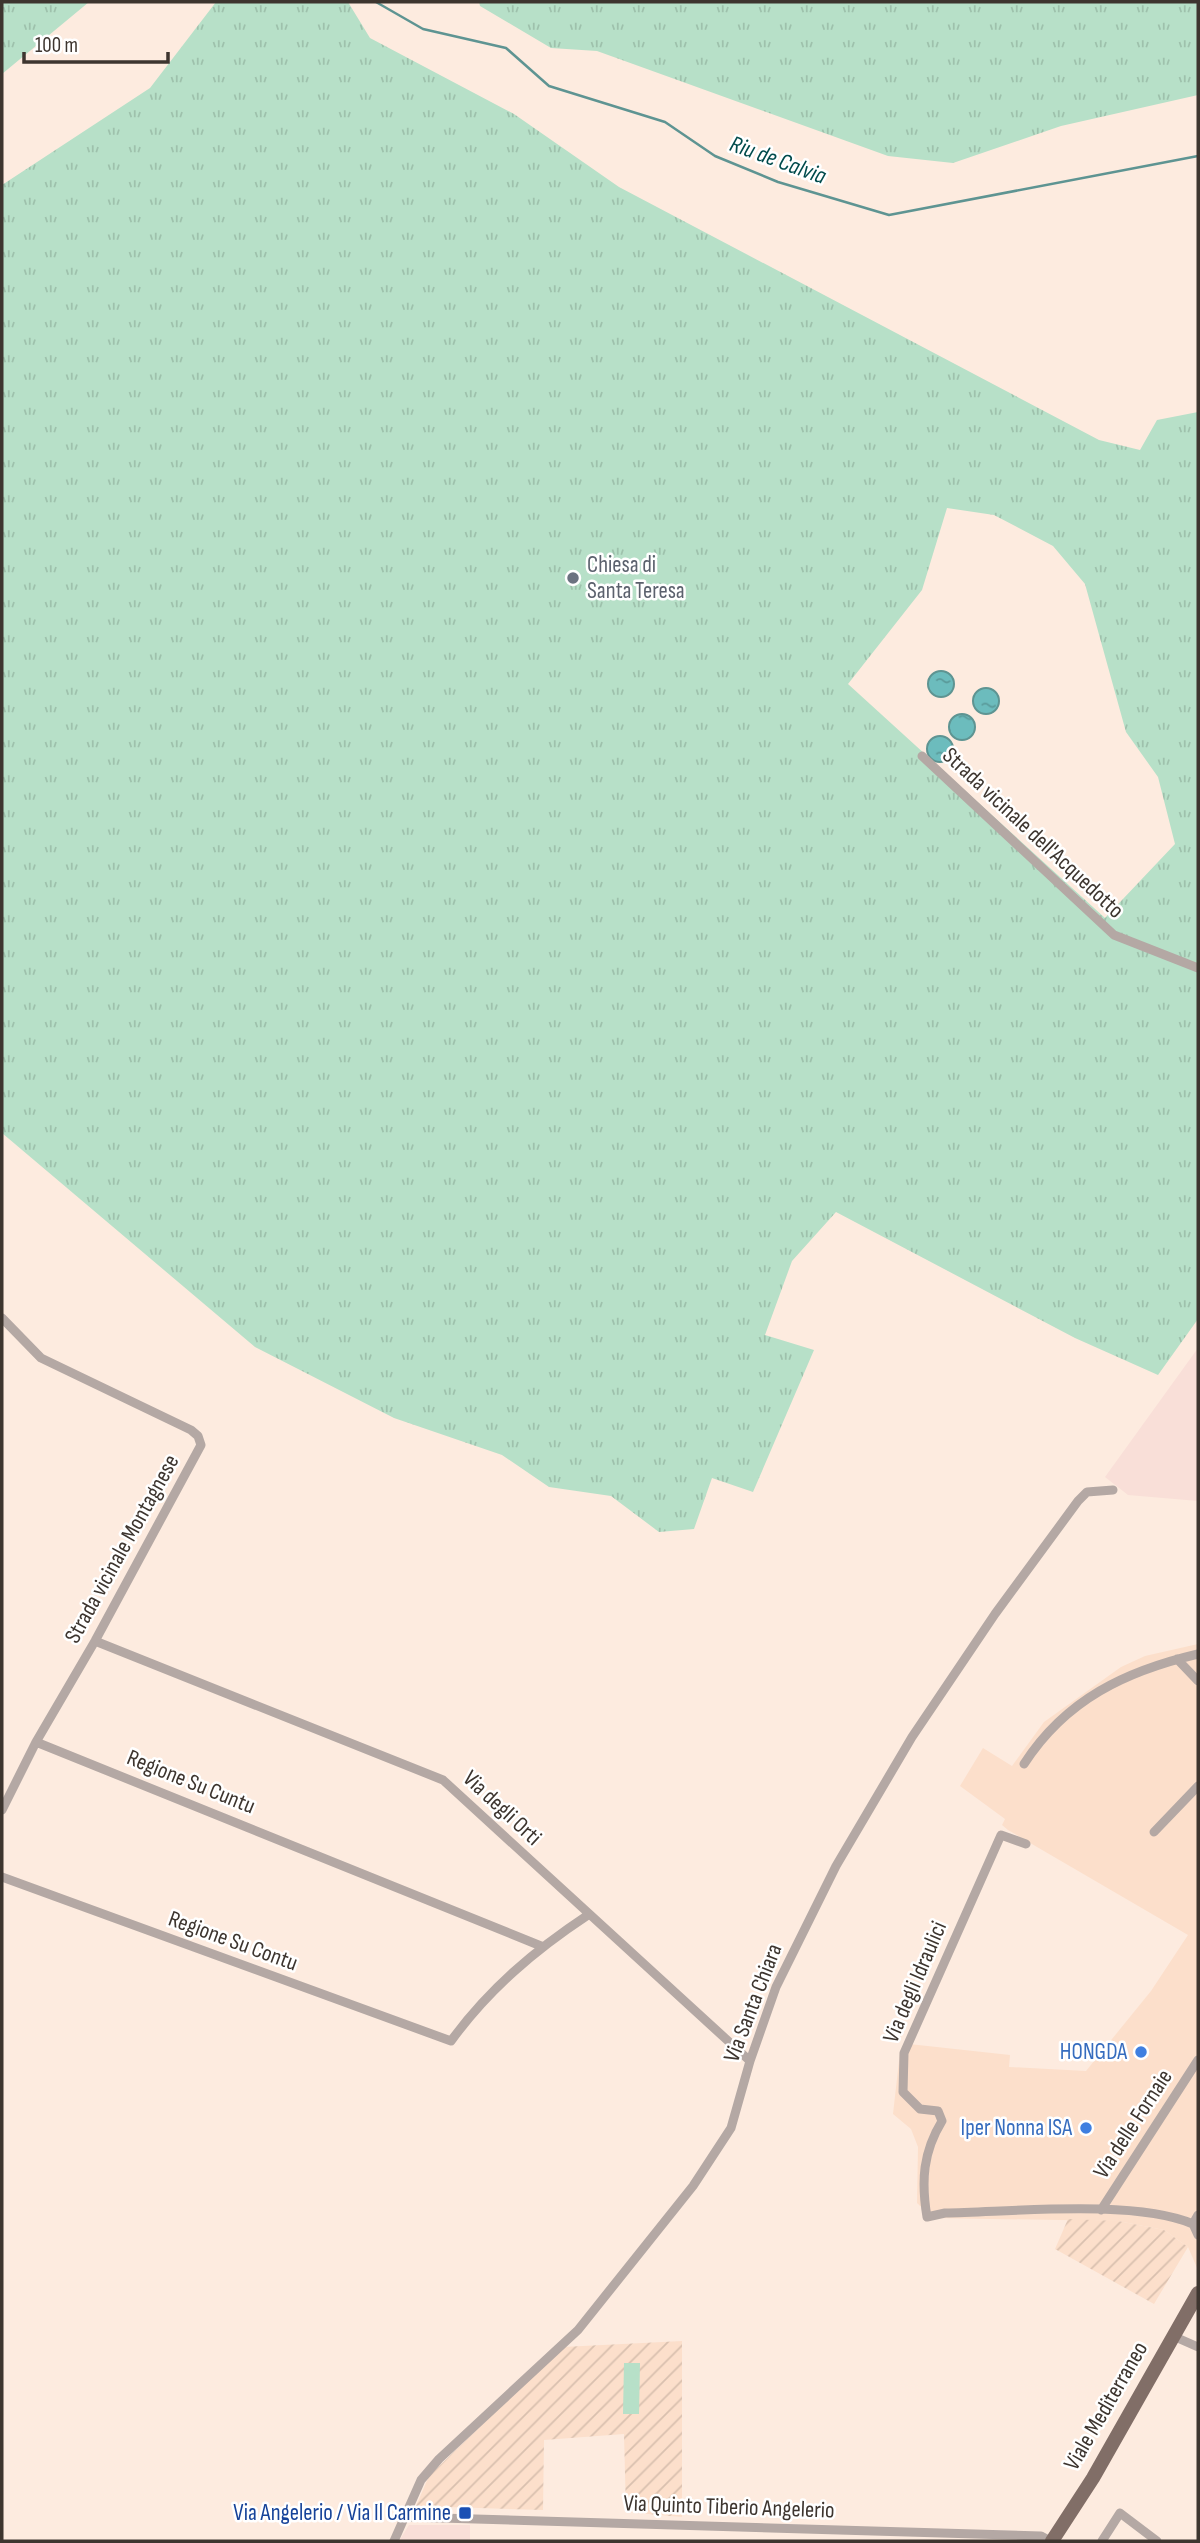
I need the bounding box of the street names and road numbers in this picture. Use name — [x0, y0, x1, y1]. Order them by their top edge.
street label: Strada vicinale dell'Acquedotto — [936, 742, 1130, 924]
street label: Strada vicinale Montagnese — [59, 1450, 185, 1648]
street label: Regione Su Cuntu — [123, 1744, 259, 1820]
street label: Via degli Orti — [457, 1765, 547, 1851]
street label: Regione Su Contu — [165, 1905, 301, 1977]
street label: Via degli Idraulici — [877, 1917, 953, 2047]
street label: Via Santa Chiara — [718, 1940, 788, 2066]
street label: Via delle Fornaie — [1087, 2064, 1179, 2184]
street label: Viale Mediterraneo — [1058, 2337, 1154, 2475]
street label: Via Quinto Tiberio Angelerio — [623, 2489, 835, 2525]

